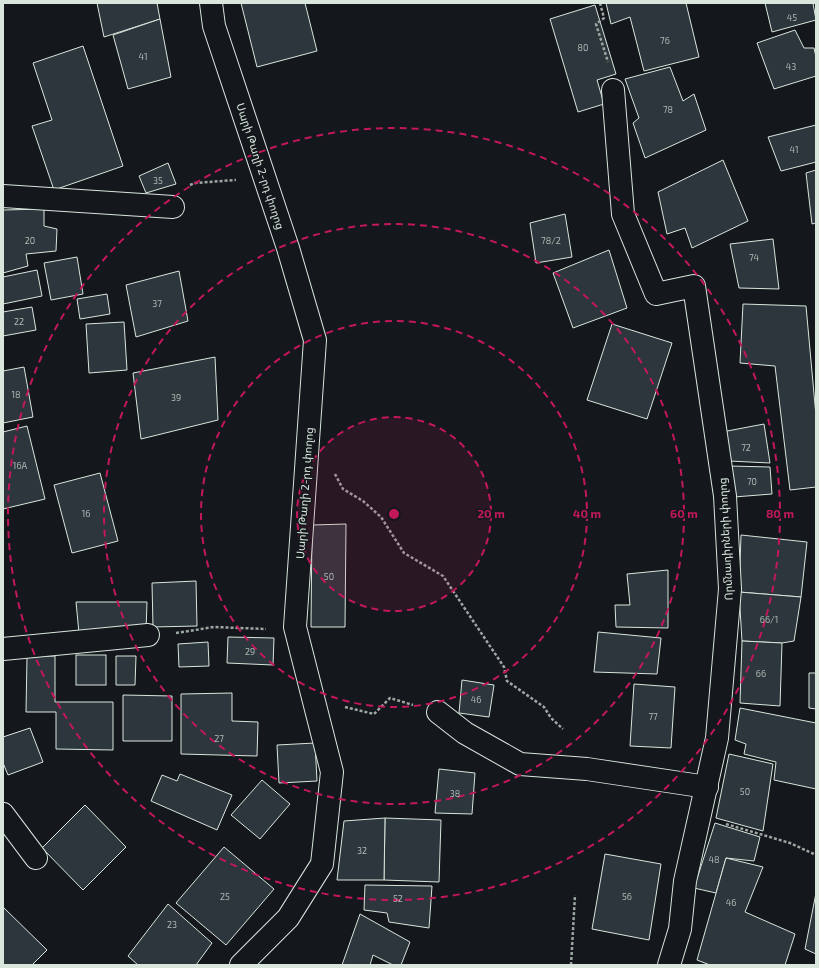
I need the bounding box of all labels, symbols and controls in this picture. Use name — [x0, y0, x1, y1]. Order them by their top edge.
house number: 45 — [787, 12, 797, 23]
house number: 76 — [660, 35, 670, 46]
house number: 80 — [578, 42, 588, 53]
house number: 41 — [138, 51, 148, 62]
house number: 43 — [786, 61, 796, 72]
street label: Սարի Թաղի 2-րդ փողոց — [233, 101, 288, 231]
house number: 78 — [663, 104, 673, 115]
house number: 41 — [789, 144, 799, 155]
house number: 35 — [153, 175, 163, 186]
house number: 20 — [25, 235, 35, 246]
house number: 78/2 — [541, 235, 561, 246]
house number: 74 — [749, 252, 760, 263]
house number: 37 — [152, 298, 162, 309]
house number: 22 — [14, 316, 24, 327]
house number: 18 — [11, 389, 21, 400]
house number: 39 — [171, 392, 181, 403]
street label: Սարի Թաղի 2-րդ փողոց — [293, 427, 316, 559]
house number: 72 — [741, 442, 751, 453]
house number: 16А — [13, 460, 28, 471]
house number: 70 — [747, 476, 757, 487]
street label: Որմնադիրների փողոց — [715, 477, 736, 601]
text: 20 m — [477, 506, 505, 520]
text: 40 m — [573, 506, 601, 520]
text: 60 m — [670, 506, 698, 520]
text: 80 m — [766, 506, 794, 520]
centre of rings — [387, 507, 401, 521]
house number: 16 — [82, 508, 90, 519]
house number: 50 — [324, 571, 334, 582]
house number: 66/1 — [760, 614, 778, 625]
house number: 29 — [245, 646, 255, 657]
house number: 66 — [756, 668, 766, 679]
house number: 46 — [471, 694, 481, 705]
house number: 77 — [648, 711, 658, 722]
house number: 27 — [214, 733, 224, 744]
house number: 50 — [740, 786, 750, 797]
house number: 38 — [450, 788, 460, 799]
house number: 32 — [357, 845, 367, 856]
house number: 48 — [709, 854, 720, 865]
house number: 25 — [220, 891, 230, 902]
house number: 56 — [622, 891, 632, 902]
house number: 52 — [393, 893, 403, 904]
house number: 46 — [726, 897, 736, 908]
house number: 23 — [167, 919, 177, 930]

